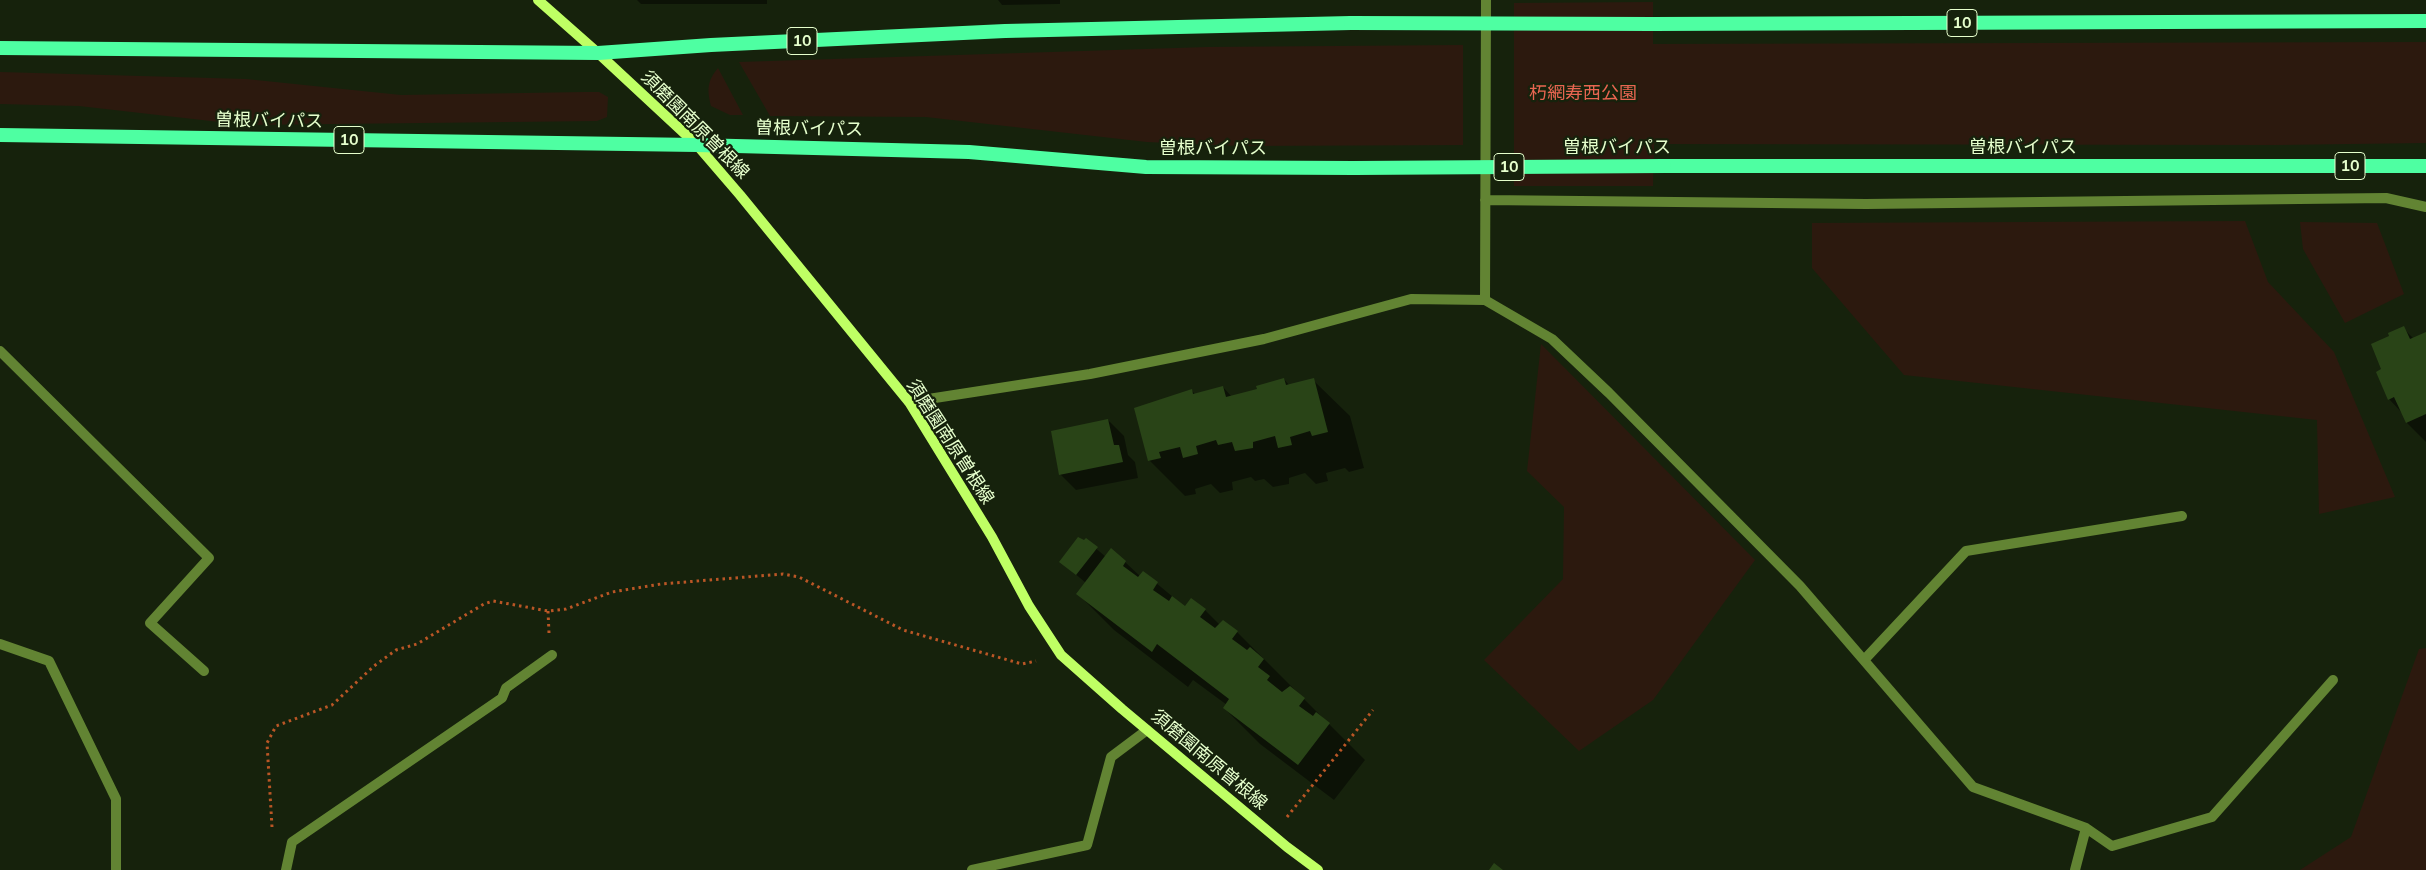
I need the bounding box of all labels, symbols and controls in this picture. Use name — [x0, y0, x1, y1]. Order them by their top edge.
road number: 10 — [1947, 9, 1977, 36]
road number: 10 — [787, 27, 817, 54]
street label: 須磨園南原曽根線 — [636, 66, 754, 184]
park label: 朽網寿西公園 — [1529, 83, 1637, 105]
street label: 曽根バイパス — [215, 109, 323, 133]
street label: 曽根バイパス — [755, 117, 863, 141]
road number: 10 — [334, 126, 364, 154]
street label: 曽根バイパス — [1563, 137, 1671, 159]
street label: 曽根バイパス — [1969, 137, 2077, 159]
street label: 曽根バイパス — [1159, 138, 1267, 160]
road number: 10 — [2335, 153, 2365, 180]
road number: 10 — [1494, 154, 1524, 180]
street label: 須磨園南原曽根線 — [902, 376, 998, 508]
street label: 須磨園南原曽根線 — [1147, 705, 1271, 815]

